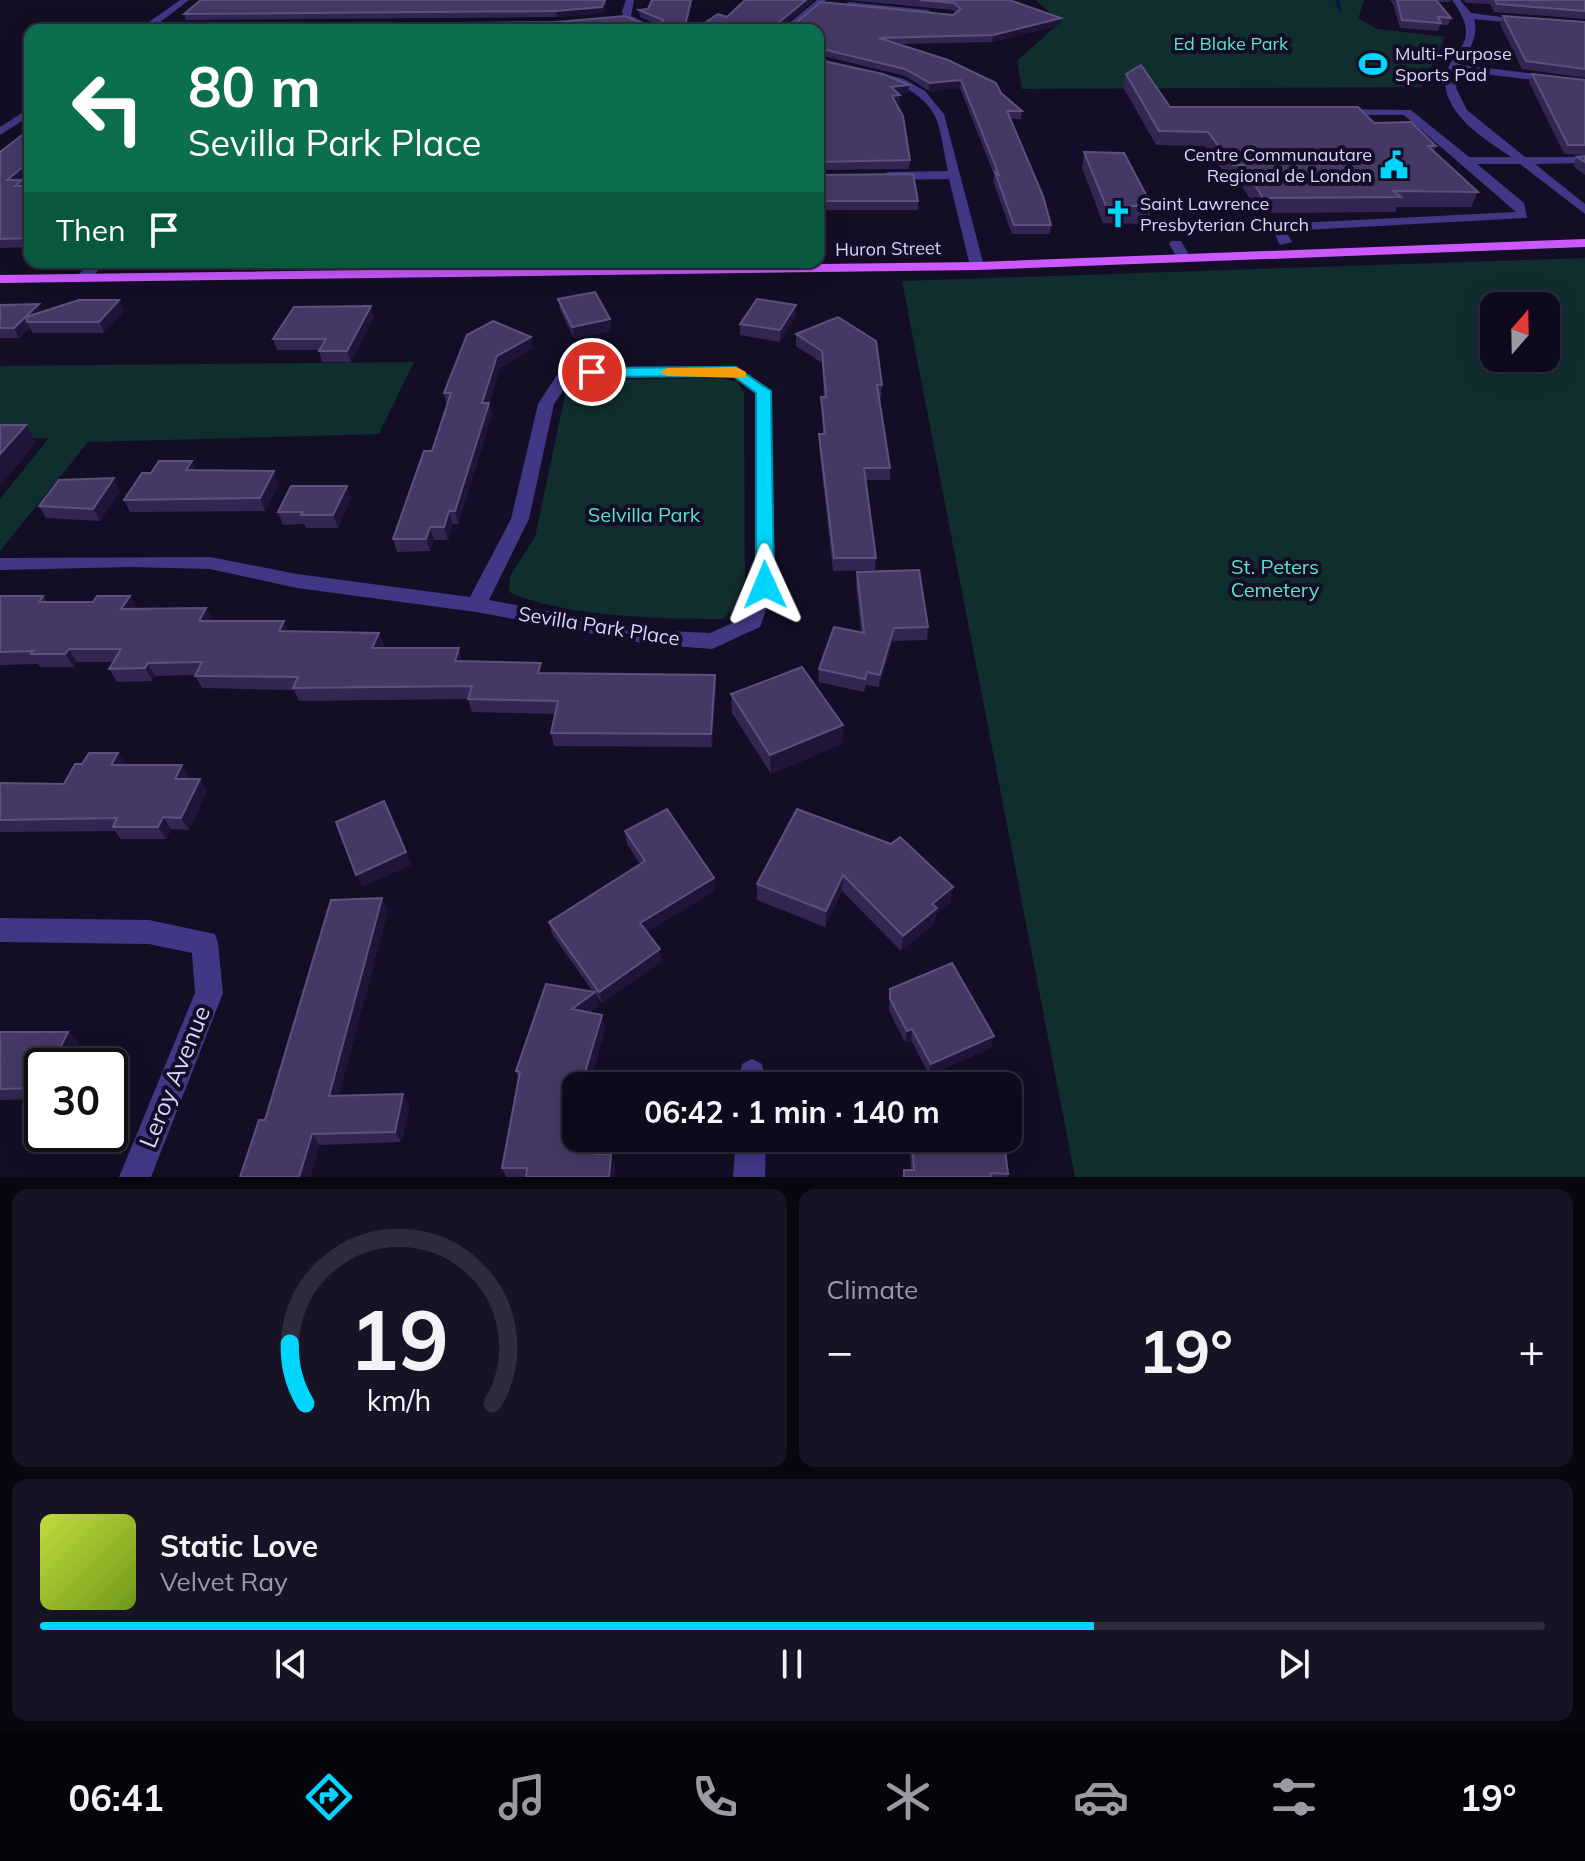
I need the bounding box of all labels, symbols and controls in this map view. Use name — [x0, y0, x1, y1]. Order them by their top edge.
park label: Ed Blake Park — [1174, 32, 1289, 55]
place label: Multi-Purpose Sports Pad — [1395, 42, 1512, 86]
sports icon: Multi-Purpose Sports Pad — [1358, 49, 1388, 79]
text: 80 m — [188, 51, 321, 121]
icon: left — [56, 56, 160, 160]
text: Sevilla Park Place — [188, 120, 481, 165]
place label: Centre Communautare Regional de London — [1184, 143, 1372, 187]
public building icon: Centre Communautare Regional de London — [1379, 150, 1409, 180]
place label: Saint Lawrence Presbyterian Church — [1140, 192, 1309, 236]
church icon: Saint Lawrence Presbyterian Church — [1103, 199, 1133, 229]
icon: arrive — [142, 208, 186, 252]
text: Then — [56, 211, 126, 249]
street label: Huron Street — [835, 236, 941, 261]
north arrow — [1480, 292, 1560, 372]
map controls — [1480, 292, 1560, 372]
pin — [558, 338, 626, 406]
icon: arrive — [570, 350, 614, 394]
park label: Selvilla Park — [588, 502, 701, 527]
position arrow — [723, 543, 807, 627]
park label: St. Peters Cemetery — [1231, 554, 1320, 602]
street label: Sevilla Park Place — [517, 600, 682, 651]
street label: Leroy Avenue — [132, 1001, 216, 1152]
speed limit sign: 30 — [24, 1048, 128, 1152]
text: 06:42 · 1 min · 140 m — [644, 1093, 940, 1131]
text: Climate — [827, 1273, 918, 1306]
text: 19 — [349, 1286, 449, 1391]
text: 19° — [1138, 1313, 1233, 1388]
text: − — [827, 1323, 853, 1378]
text: + — [1519, 1323, 1545, 1378]
text: km/h — [367, 1382, 432, 1418]
text: Static Love — [160, 1527, 318, 1565]
text: Velvet Ray — [160, 1565, 288, 1598]
icon: previous — [269, 1642, 313, 1686]
icon: pause — [770, 1642, 814, 1686]
icon: next — [1272, 1642, 1316, 1686]
icon: directions — [301, 1769, 357, 1825]
icon: music — [494, 1769, 550, 1825]
icon: phone — [687, 1769, 743, 1825]
icon: climate — [880, 1769, 936, 1825]
icon: car — [1073, 1769, 1129, 1825]
icon: filters — [1266, 1769, 1322, 1825]
text: 06:41 — [69, 1775, 164, 1820]
text: 19° — [1460, 1775, 1516, 1820]

